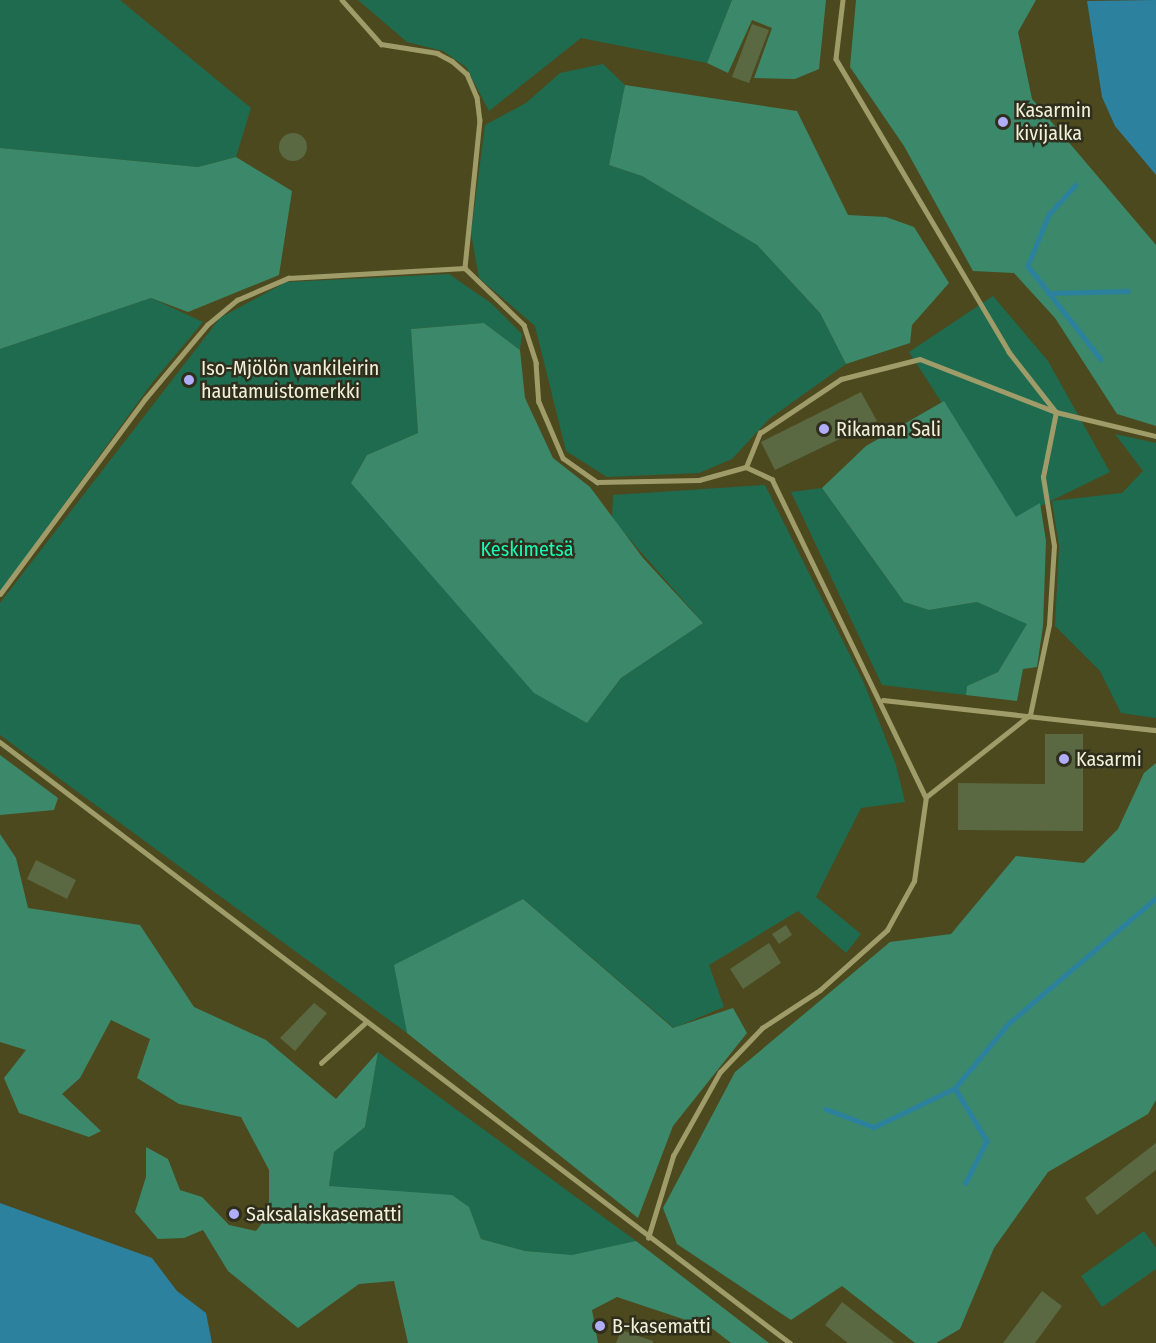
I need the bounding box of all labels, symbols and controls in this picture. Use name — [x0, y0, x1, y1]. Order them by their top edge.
place label: Kasarmin kivijalka — [1015, 98, 1091, 145]
marker: Kasarmin kivijalka — [996, 115, 1010, 129]
place label: Iso-Mjölön vankileirin hautamuistomerkki — [201, 356, 379, 403]
marker: Iso-Mjölön vankileirin hautamuistomerkki — [182, 373, 196, 387]
place label: Rikaman Sali — [836, 417, 941, 441]
marker: Rikaman Sali — [817, 422, 831, 436]
park label: Keskimetsä — [480, 537, 574, 561]
place label: Kasarmi — [1076, 747, 1142, 771]
marker: Kasarmi — [1057, 752, 1071, 766]
place label: Saksalaiskasematti — [246, 1202, 402, 1226]
marker: Saksalaiskasematti — [227, 1207, 241, 1221]
place label: B-kasematti — [612, 1314, 711, 1338]
marker: B-kasematti — [593, 1319, 607, 1333]

